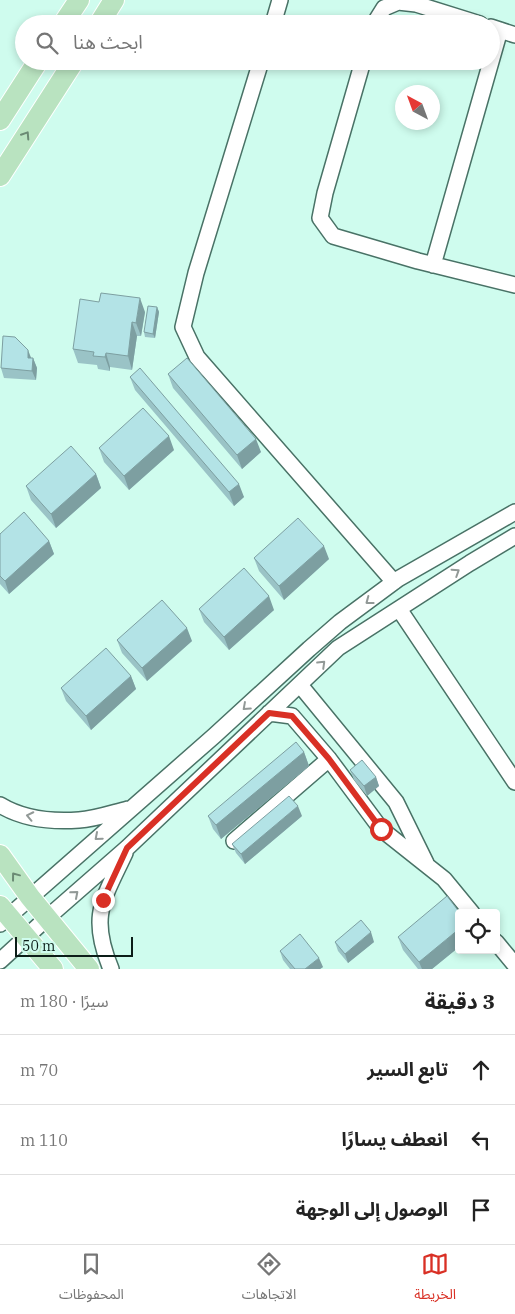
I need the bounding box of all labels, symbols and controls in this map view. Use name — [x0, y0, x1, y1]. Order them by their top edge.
search box — [15, 15, 500, 70]
icon: search — [33, 29, 61, 57]
text: ابحث هنا — [73, 30, 143, 54]
north arrow — [395, 85, 440, 130]
one-way arrow — [20, 132, 30, 141]
one-way arrow — [450, 569, 459, 578]
one-way arrow — [365, 595, 375, 604]
one-way arrow — [316, 660, 325, 669]
one-way arrow — [242, 701, 251, 710]
one-way arrow — [26, 811, 35, 822]
route start — [370, 818, 393, 841]
one-way arrow — [94, 832, 103, 841]
one-way arrow — [12, 873, 21, 882]
route end — [92, 889, 115, 912]
one-way arrow — [69, 891, 78, 899]
map controls — [455, 909, 500, 954]
button: locate — [455, 909, 500, 954]
scale bar — [15, 934, 132, 957]
text: 50 m — [22, 937, 55, 955]
text: 3 دقيقة — [425, 987, 495, 1015]
text: سيرًا · 180 m — [20, 991, 109, 1011]
icon: ahead — [467, 1056, 495, 1084]
text: تابع السير — [367, 1057, 448, 1081]
text: 70 m — [20, 1060, 58, 1080]
icon: left — [467, 1126, 495, 1154]
text: انعطف يسارًا — [342, 1127, 448, 1151]
text: 110 m — [20, 1130, 68, 1150]
icon: arrive — [467, 1196, 495, 1224]
text: الوصول إلى الوجهة — [296, 1197, 448, 1221]
tab: المحفوظات — [59, 1250, 124, 1309]
tab: الاتجاهات — [242, 1250, 296, 1309]
tab: الخريطة — [414, 1250, 456, 1309]

